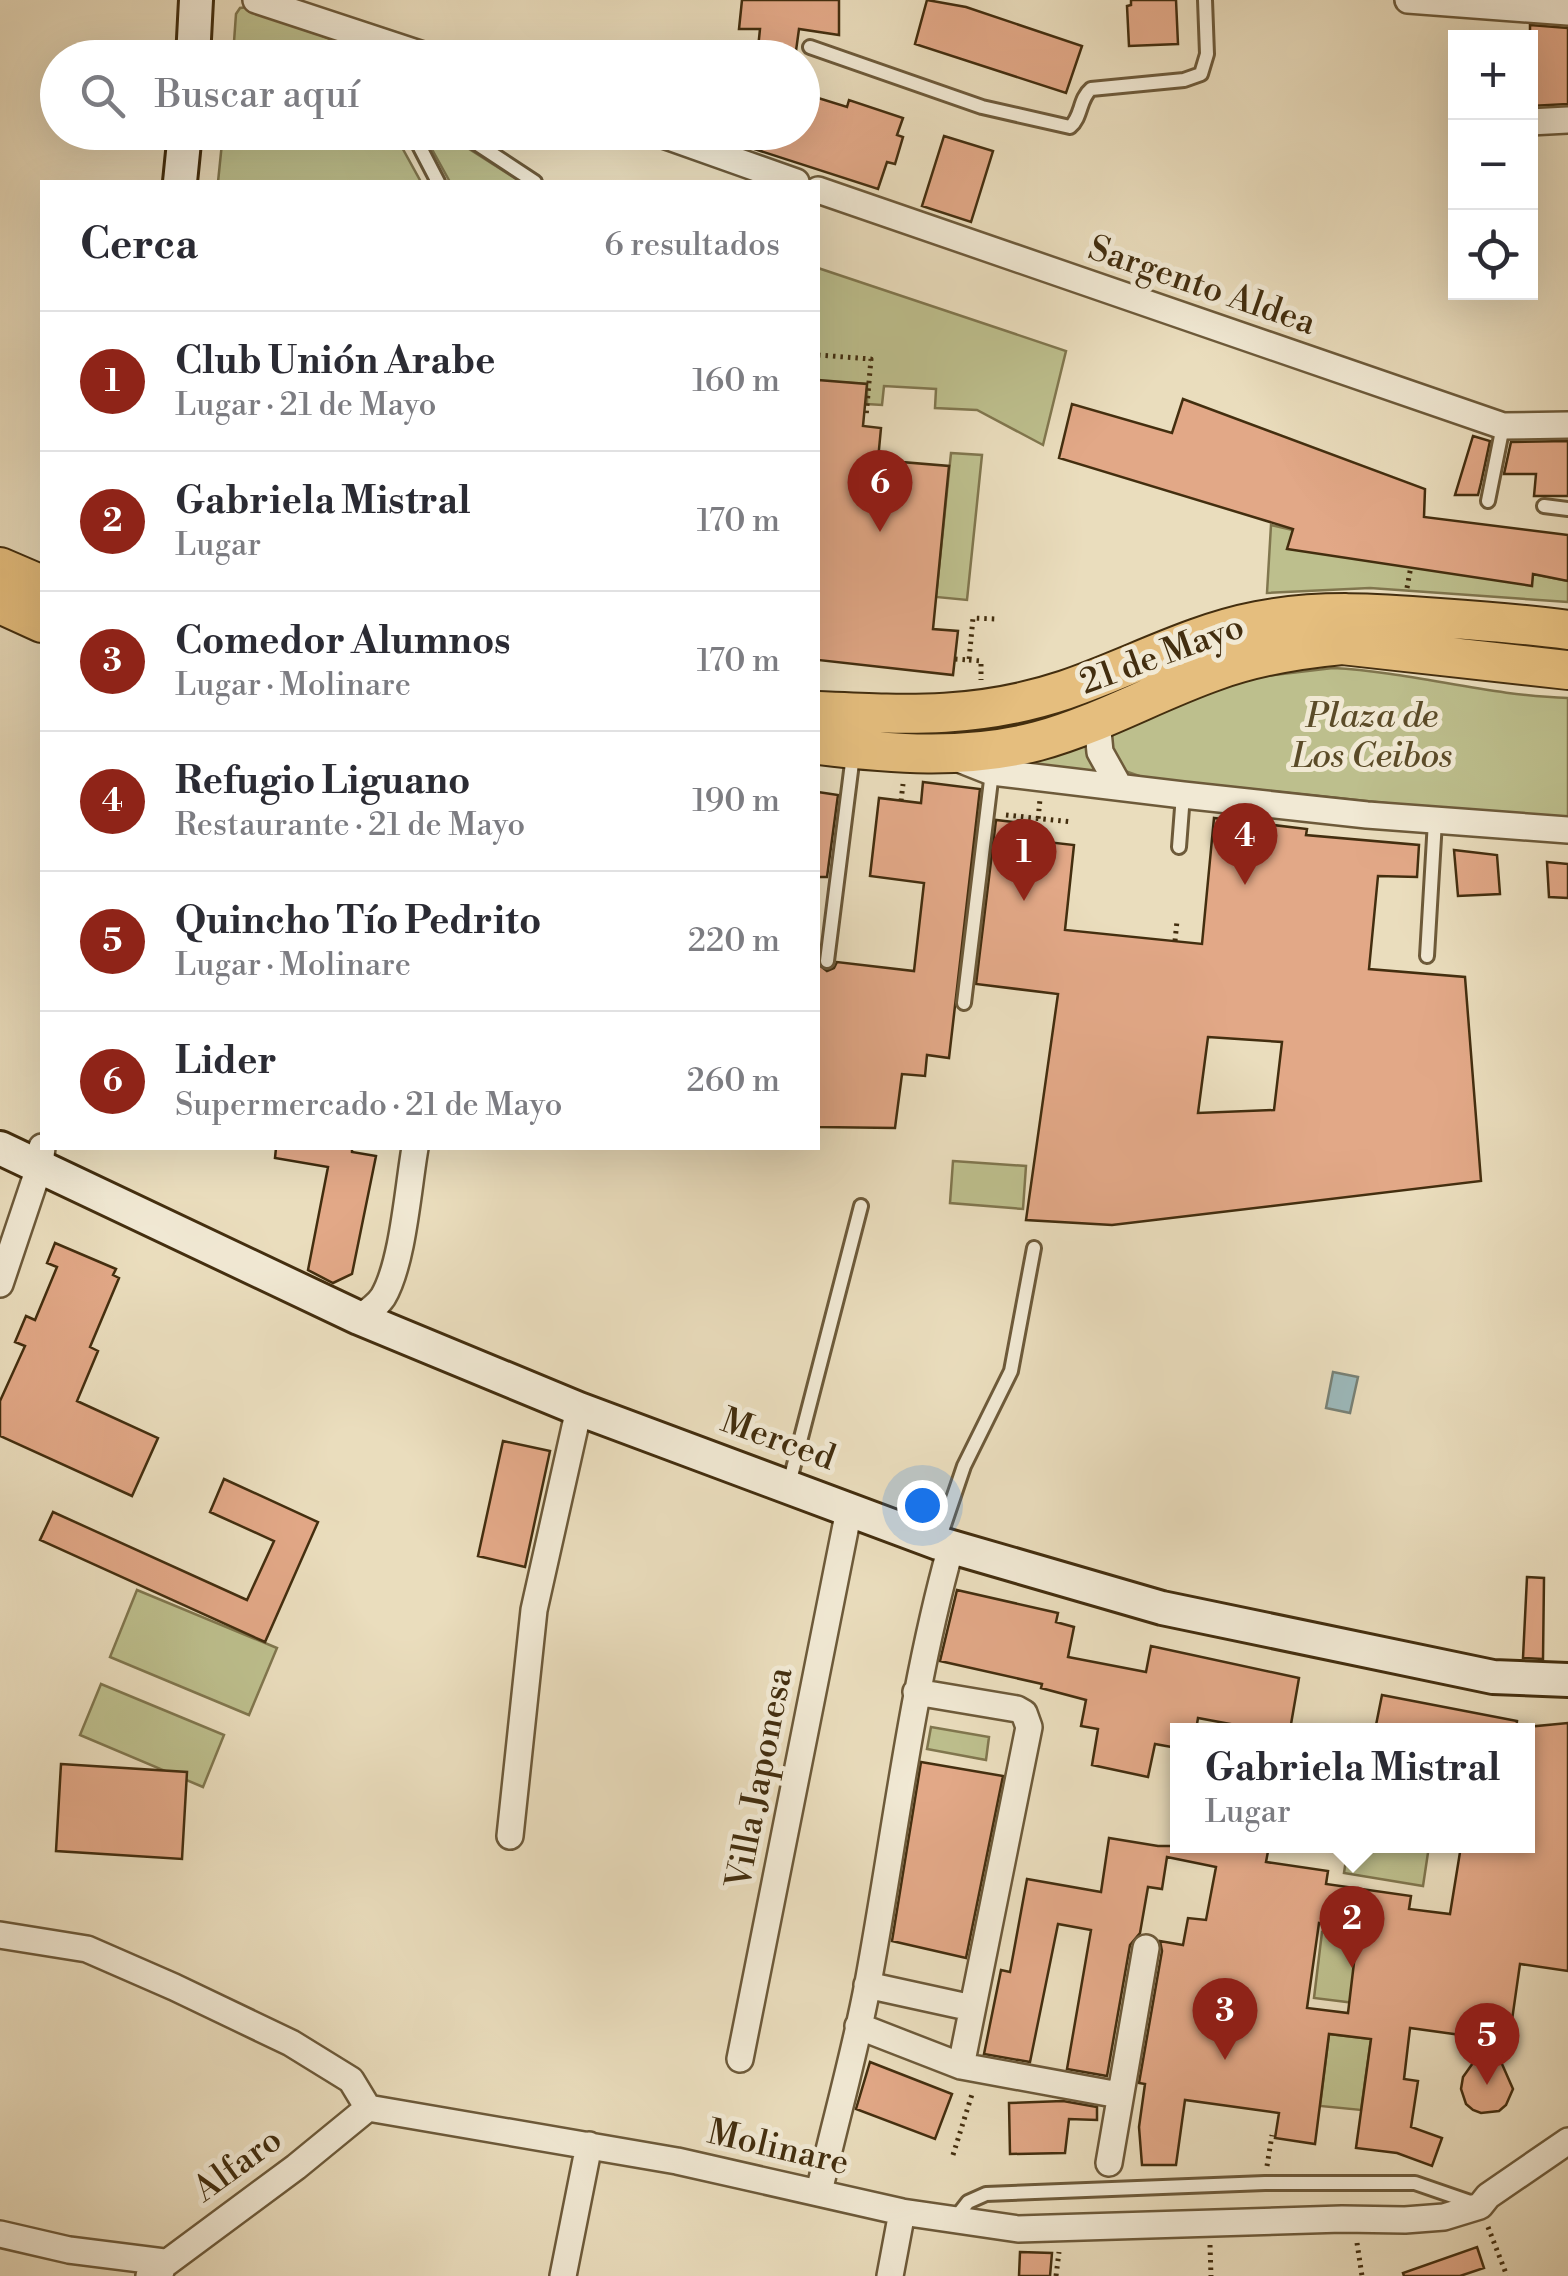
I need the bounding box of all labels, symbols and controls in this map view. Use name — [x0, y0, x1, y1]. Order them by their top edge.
map controls — [1448, 30, 1538, 300]
button: + — [1448, 30, 1538, 120]
search box — [40, 40, 820, 150]
icon: search — [75, 68, 130, 123]
text: Buscar aquí — [155, 72, 360, 119]
button: − — [1448, 120, 1538, 210]
button: locate — [1448, 210, 1538, 300]
text: Cerca — [80, 219, 198, 272]
text: 6 resultados — [604, 225, 780, 265]
street label: Sargento Aldea — [1083, 227, 1321, 345]
text: Club Unión Arabe — [175, 338, 496, 385]
text: 1 — [105, 361, 120, 401]
text: 160 m — [692, 361, 780, 401]
text: Lugar · 21 de Mayo — [175, 385, 437, 425]
pin: 6 — [848, 450, 912, 532]
text: Gabriela Mistral — [175, 478, 471, 525]
text: 2 — [102, 501, 123, 541]
text: 170 m — [697, 501, 780, 541]
text: Lugar — [175, 525, 261, 565]
street label: 21 de Mayo — [1074, 605, 1250, 705]
text: Comedor Alumnos — [175, 618, 511, 665]
text: 3 — [103, 641, 122, 681]
text: 170 m — [697, 641, 780, 681]
text: Lugar · Molinare — [175, 665, 411, 705]
park label: Plaza de Los Ceibos — [1291, 695, 1452, 778]
text: Refugio Liguano — [175, 758, 470, 805]
text: 4 — [102, 781, 123, 821]
text: 190 m — [692, 781, 780, 821]
pin: 4 — [1212, 802, 1278, 885]
text: Restaurante · 21 de Mayo — [175, 805, 525, 845]
pin: 1 — [992, 818, 1056, 901]
text: Quincho Tío Pedrito — [175, 898, 541, 945]
text: 5 — [103, 921, 122, 961]
text: 220 m — [688, 921, 780, 961]
text: Lugar · Molinare — [175, 945, 411, 985]
text: Lider — [175, 1038, 277, 1085]
text: 6 — [102, 1061, 123, 1101]
text: 260 m — [687, 1061, 780, 1101]
text: Supermercado · 21 de Mayo — [175, 1085, 562, 1125]
street label: Merced — [715, 1400, 841, 1481]
your location — [897, 1480, 948, 1531]
street label: Villa Japonesa — [717, 1664, 803, 1893]
popup — [1170, 1723, 1535, 1853]
text: Gabriela Mistral — [1205, 1745, 1500, 1792]
text: Lugar — [1205, 1792, 1291, 1832]
pin: 2 — [1320, 1886, 1384, 1968]
pin: 3 — [1192, 1978, 1258, 2060]
pin: 5 — [1454, 2002, 1520, 2085]
street label: Molinare — [703, 2111, 853, 2185]
street label: Alfaro — [184, 2118, 291, 2212]

